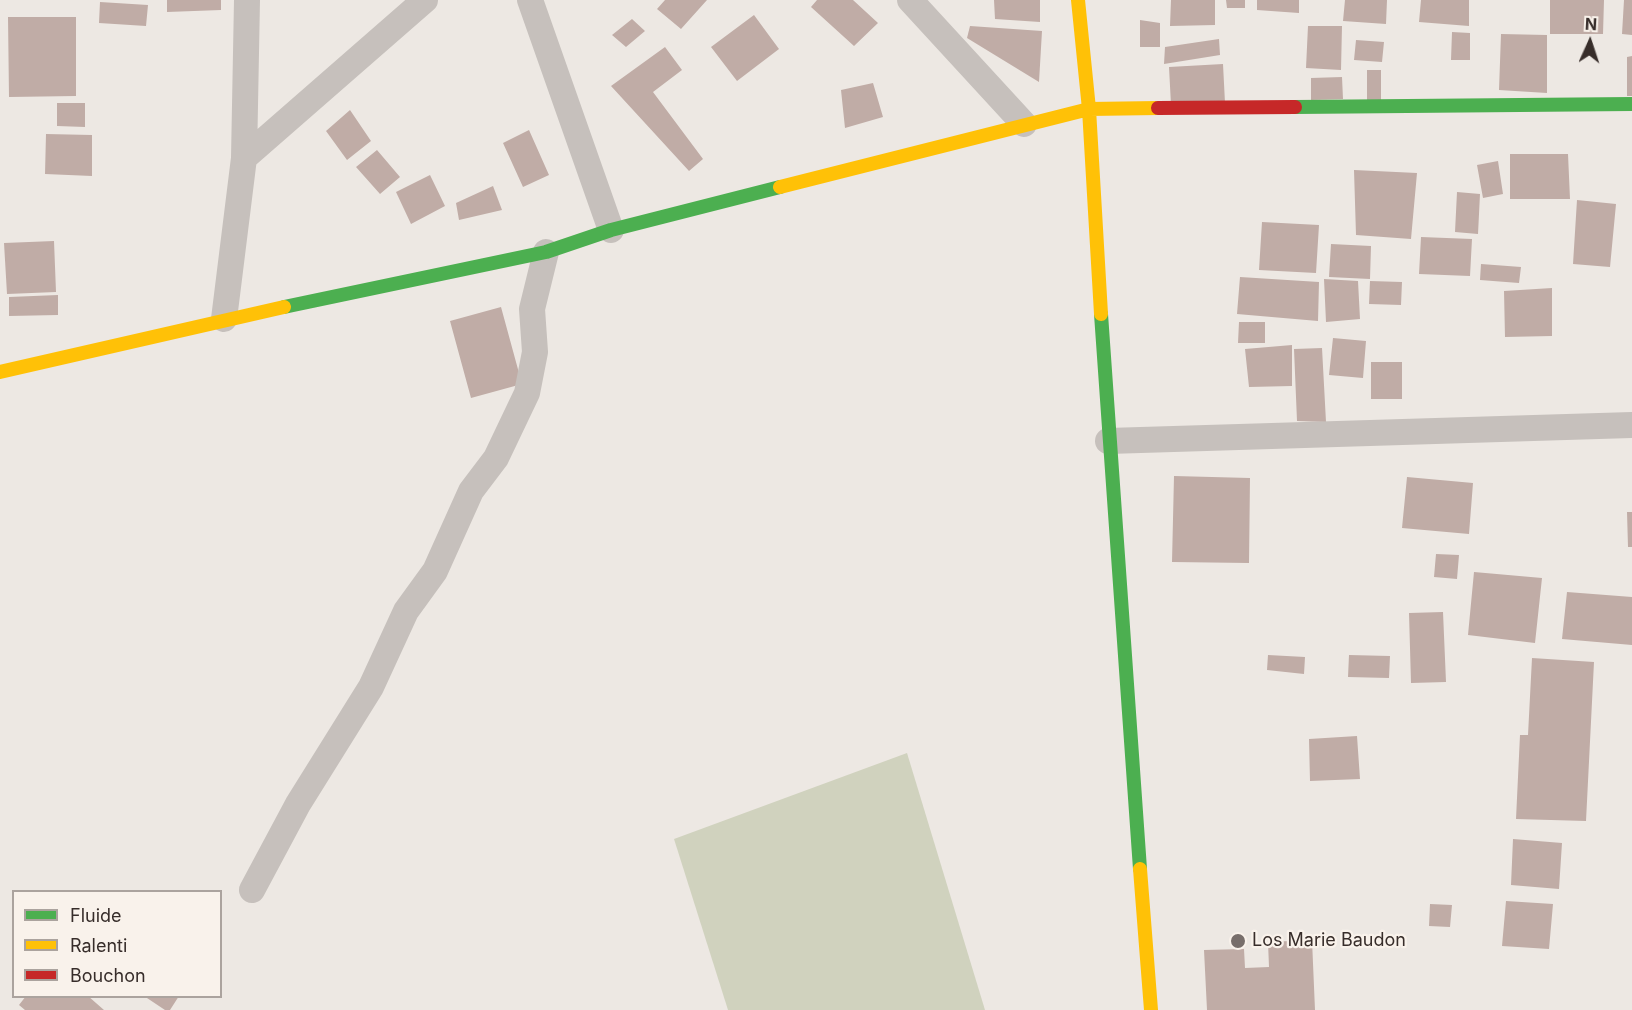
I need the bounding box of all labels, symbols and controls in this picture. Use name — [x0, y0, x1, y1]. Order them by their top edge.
north arrow — [1560, 12, 1620, 72]
text: N — [1584, 14, 1598, 34]
legend — [12, 890, 222, 998]
text: Fluide — [70, 905, 122, 926]
place label: Los Marie Baudon — [1252, 930, 1406, 952]
marker: Los Marie Baudon — [1229, 932, 1247, 950]
text: Ralenti — [70, 935, 127, 956]
text: Bouchon — [70, 965, 146, 986]

